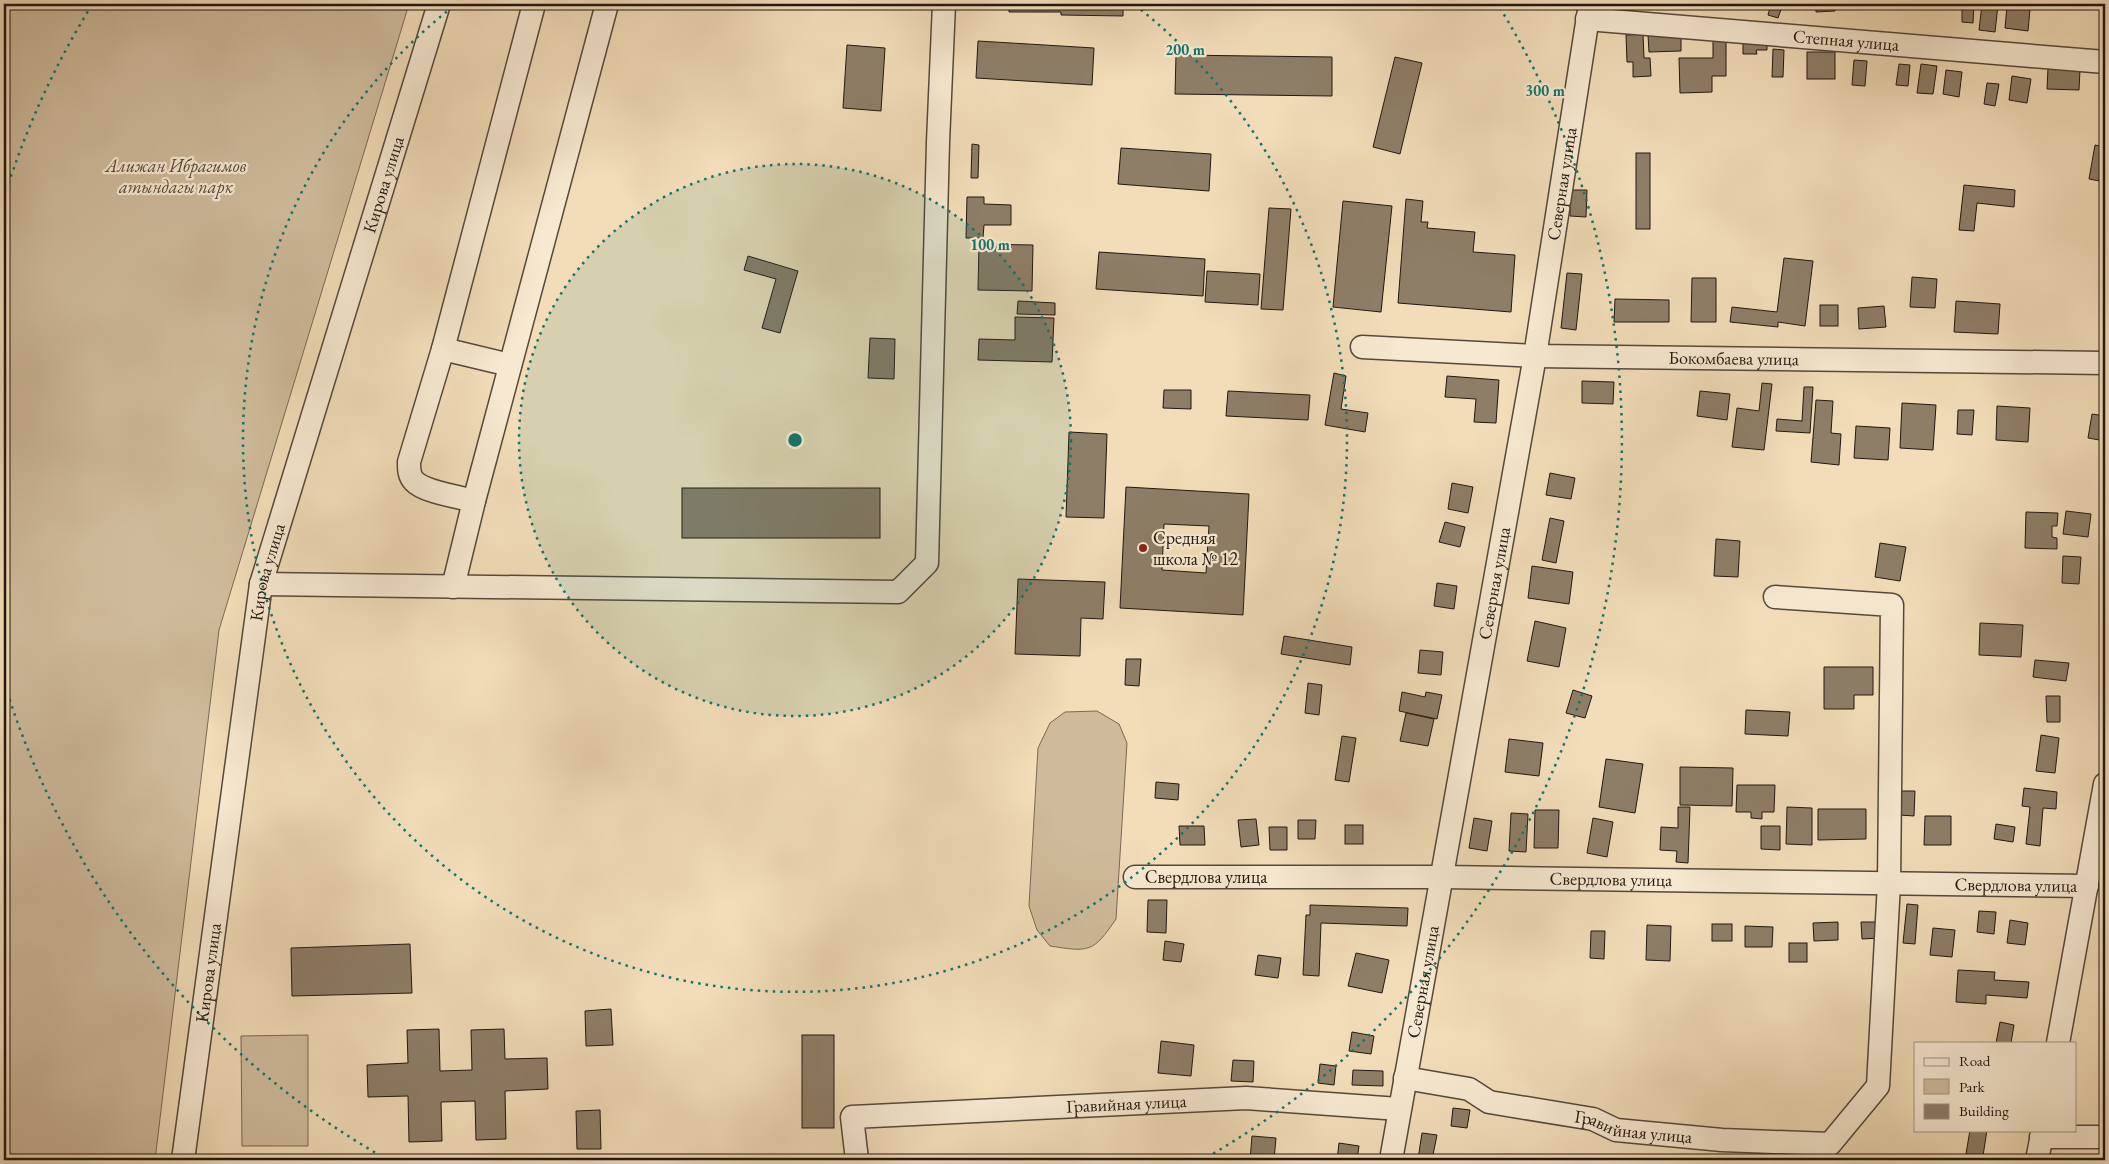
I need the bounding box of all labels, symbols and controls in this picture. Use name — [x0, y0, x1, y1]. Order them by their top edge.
street label: Степная улица — [1792, 24, 1901, 56]
text: 200 m — [1165, 40, 1205, 59]
text: 300 m — [1525, 81, 1565, 100]
street label: Северная улица — [1541, 125, 1582, 242]
street label: Кирова улица — [357, 132, 409, 236]
park label: Алижан Ибрагимов атындагы парк — [103, 154, 247, 199]
text: 100 m — [970, 235, 1010, 254]
street label: Бокомбаева улица — [1668, 346, 1800, 370]
centre of rings — [786, 431, 804, 449]
street label: Кирова улица — [244, 520, 290, 622]
street label: Северная улица — [1472, 524, 1515, 641]
place label: Средняя школа № 12 — [1153, 526, 1238, 570]
marker: Средняя школа № 12 — [1137, 542, 1149, 554]
street label: Свердлова улица — [1145, 865, 1268, 888]
street label: Свердлова улица — [1550, 866, 1673, 891]
street label: Свердлова улица — [1954, 872, 2078, 897]
street label: Кирова улица — [190, 921, 226, 1024]
street label: Северная улица — [1401, 923, 1444, 1040]
legend — [1914, 1042, 2076, 1132]
text: Road — [1959, 1051, 1991, 1070]
text: Park — [1959, 1077, 1986, 1096]
street label: Гравийная улица — [1066, 1089, 1188, 1118]
text: Building — [1959, 1101, 2009, 1120]
street label: Гравийная улица — [1573, 1104, 1694, 1148]

